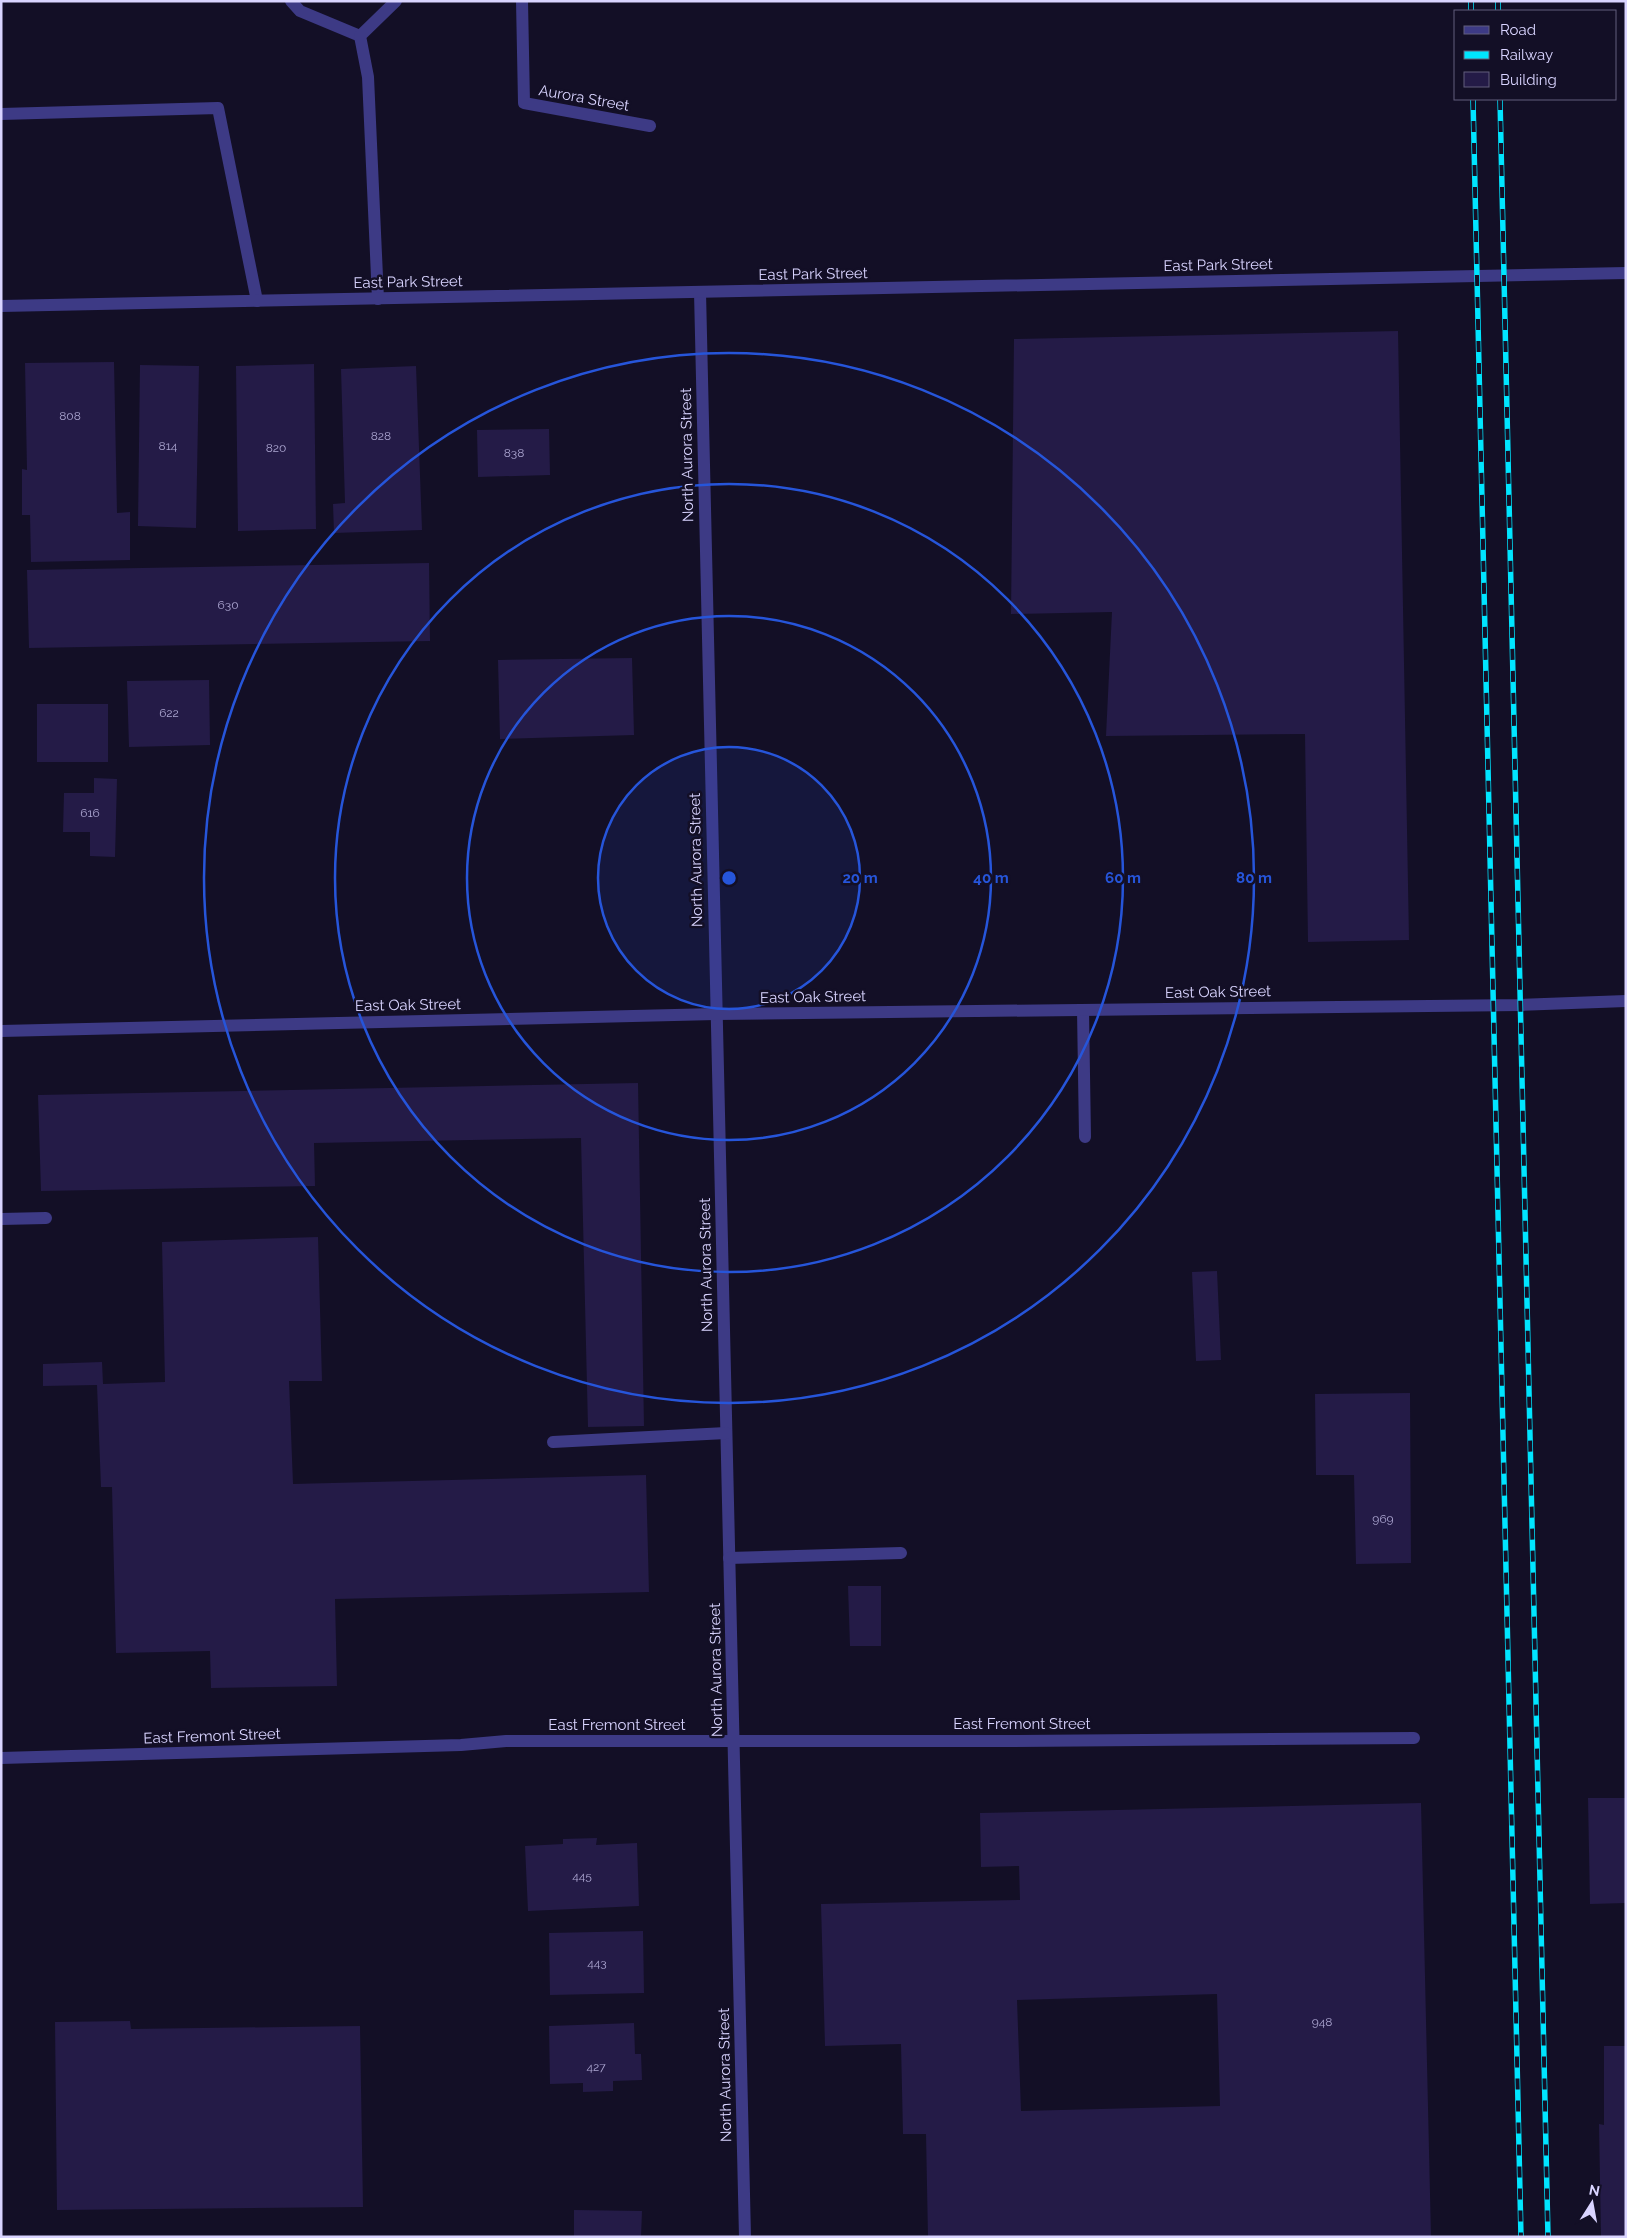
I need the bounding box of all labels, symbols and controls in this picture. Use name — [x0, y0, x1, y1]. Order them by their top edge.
legend — [1454, 10, 1617, 100]
text: Road — [1500, 21, 1536, 39]
text: Railway — [1500, 46, 1553, 64]
text: Building — [1500, 71, 1557, 89]
street label: Aurora Street — [537, 81, 631, 115]
street label: East Park Street — [1163, 255, 1273, 275]
street label: East Park Street — [758, 264, 868, 284]
street label: East Park Street — [353, 272, 463, 292]
street label: North Aurora Street — [677, 388, 697, 522]
house number: 808 — [59, 409, 81, 423]
house number: 828 — [371, 429, 391, 443]
house number: 814 — [159, 439, 178, 453]
house number: 820 — [266, 441, 286, 455]
house number: 838 — [504, 446, 524, 460]
house number: 630 — [218, 598, 239, 612]
house number: 622 — [159, 706, 179, 720]
street label: North Aurora Street — [686, 793, 706, 927]
house number: 616 — [80, 806, 100, 820]
centre of rings — [720, 869, 738, 887]
text: 20 m — [842, 869, 878, 887]
text: 40 m — [973, 869, 1009, 887]
text: 60 m — [1105, 869, 1141, 887]
text: 80 m — [1236, 869, 1272, 887]
street label: East Oak Street — [1165, 982, 1271, 1002]
street label: East Oak Street — [760, 987, 866, 1007]
street label: East Oak Street — [355, 995, 461, 1015]
street label: North Aurora Street — [696, 1198, 716, 1332]
house number: 969 — [1372, 1512, 1394, 1526]
street label: North Aurora Street — [706, 1603, 726, 1737]
street label: East Fremont Street — [953, 1715, 1091, 1733]
street label: East Fremont Street — [548, 1716, 686, 1734]
street label: East Fremont Street — [143, 1725, 281, 1747]
house number: 445 — [572, 1869, 592, 1883]
house number: 443 — [587, 1956, 607, 1970]
street label: North Aurora Street — [715, 2008, 735, 2142]
house number: 948 — [1312, 2015, 1332, 2029]
house number: 427 — [586, 2060, 606, 2074]
north arrow — [1567, 2178, 1617, 2228]
text: N — [1588, 2181, 1601, 2199]

